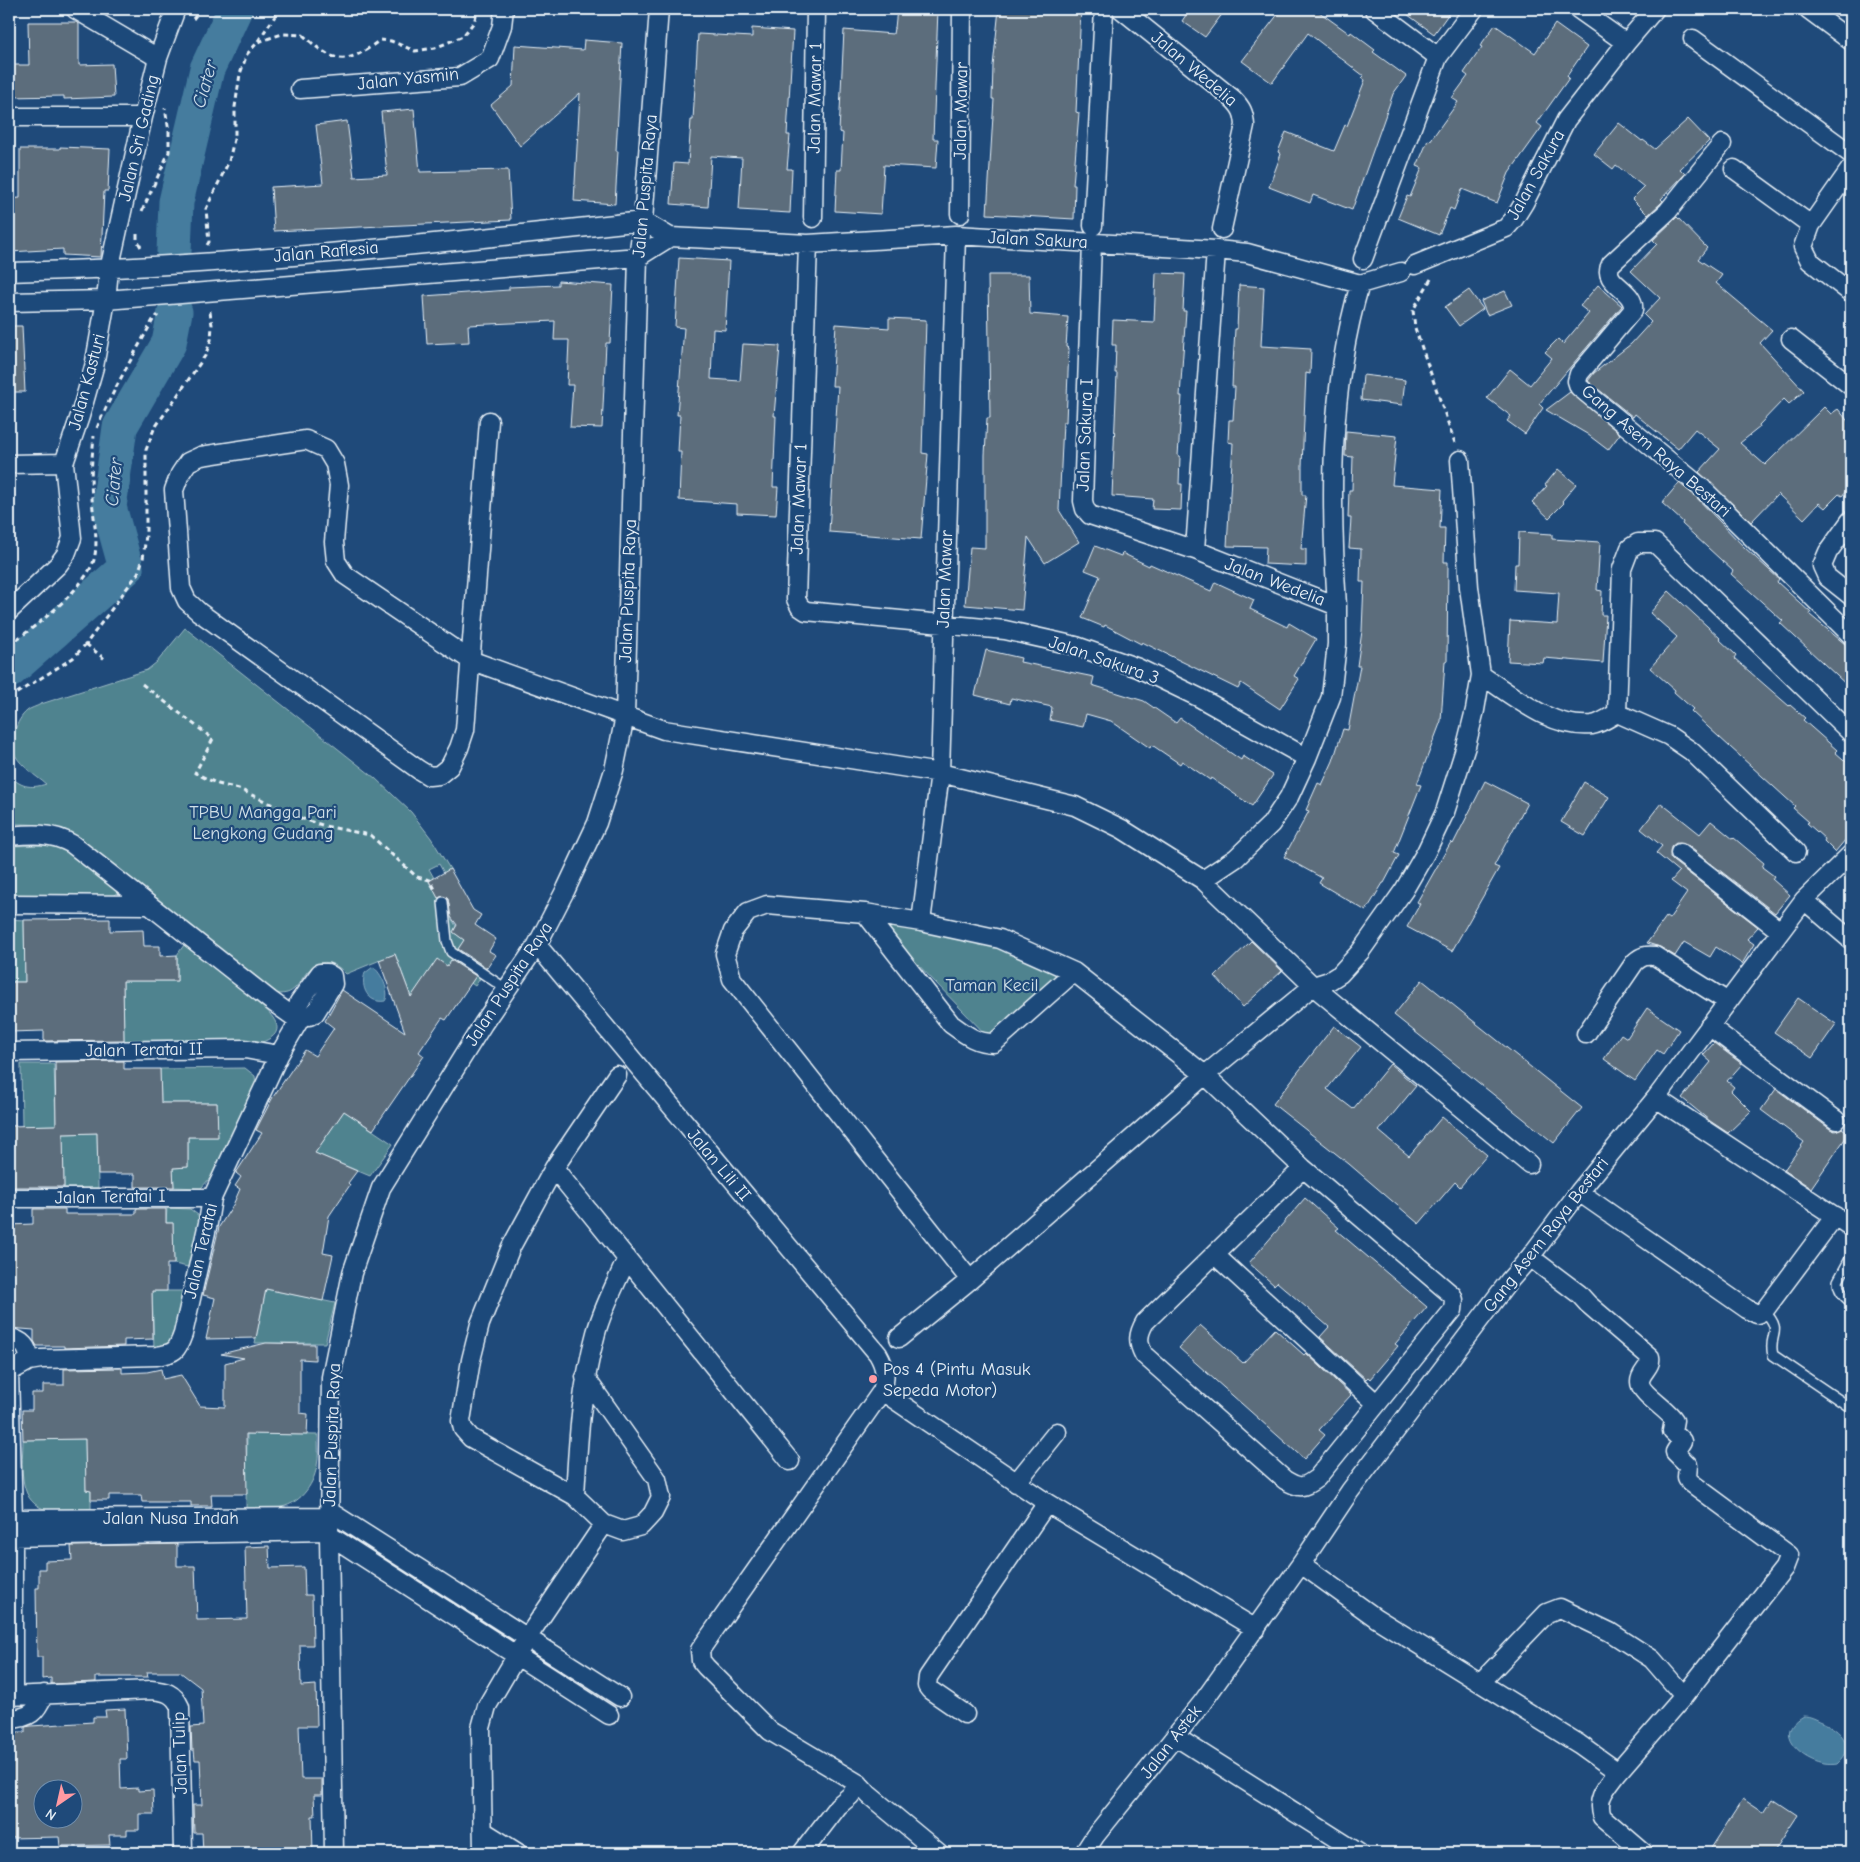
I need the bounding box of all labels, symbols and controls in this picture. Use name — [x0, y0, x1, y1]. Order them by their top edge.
street label: Jalan Wedelia — [1147, 27, 1241, 111]
street label: Jalan Mawar 1 — [804, 42, 826, 154]
water label: Ciater — [188, 56, 223, 110]
street label: Jalan Mawar — [950, 61, 972, 160]
street label: Jalan Yasmin — [356, 63, 460, 95]
street label: Jalan Sri Gading — [114, 73, 164, 203]
street label: Jalan Puspita Raya — [628, 113, 662, 259]
street label: Jalan Sakura — [1503, 126, 1569, 224]
street label: Jalan Sakura — [988, 227, 1088, 253]
street label: Jalan Raflesia — [273, 237, 379, 267]
street label: Jalan Kasturi — [64, 331, 110, 433]
street label: Jalan Sakura I — [1073, 378, 1097, 492]
street label: Gang Asem Raya Bestari — [1577, 380, 1735, 522]
street label: Jalan Mawar 1 — [787, 443, 811, 555]
water label: Ciater — [101, 455, 127, 507]
street label: Jalan Puspita Raya — [615, 519, 641, 663]
street label: Jalan Mawar — [933, 529, 957, 628]
street label: Jalan Wedelia — [1222, 553, 1328, 611]
street label: Jalan Sakura 3 — [1046, 631, 1162, 689]
park label: TPBU Mangga Pari Lengkong Gudang — [189, 802, 337, 844]
street label: Jalan Puspita Raya — [461, 918, 557, 1050]
park label: Taman Kecil — [946, 975, 1038, 996]
street label: Jalan Teratai II — [85, 1038, 203, 1062]
street label: Jalan Lili II — [683, 1125, 755, 1205]
street label: Gang Asem Raya Bestari — [1479, 1153, 1613, 1317]
street label: Jalan Teratai I — [54, 1186, 166, 1208]
street label: Jalan Teratai — [180, 1201, 222, 1301]
place label: Pos 4 (Pintu Masuk Sepeda Motor) — [883, 1359, 1031, 1401]
street label: Jalan Puspita Raya — [319, 1363, 345, 1507]
marker: Pos 4 (Pintu Masuk Sepeda Motor) — [867, 1373, 879, 1385]
street label: Jalan Nusa Indah — [103, 1508, 239, 1529]
street label: Jalan Astek — [1136, 1701, 1206, 1783]
street label: Jalan Tulip — [168, 1711, 192, 1795]
north arrow — [32, 1780, 82, 1830]
text: N — [42, 1805, 60, 1824]

